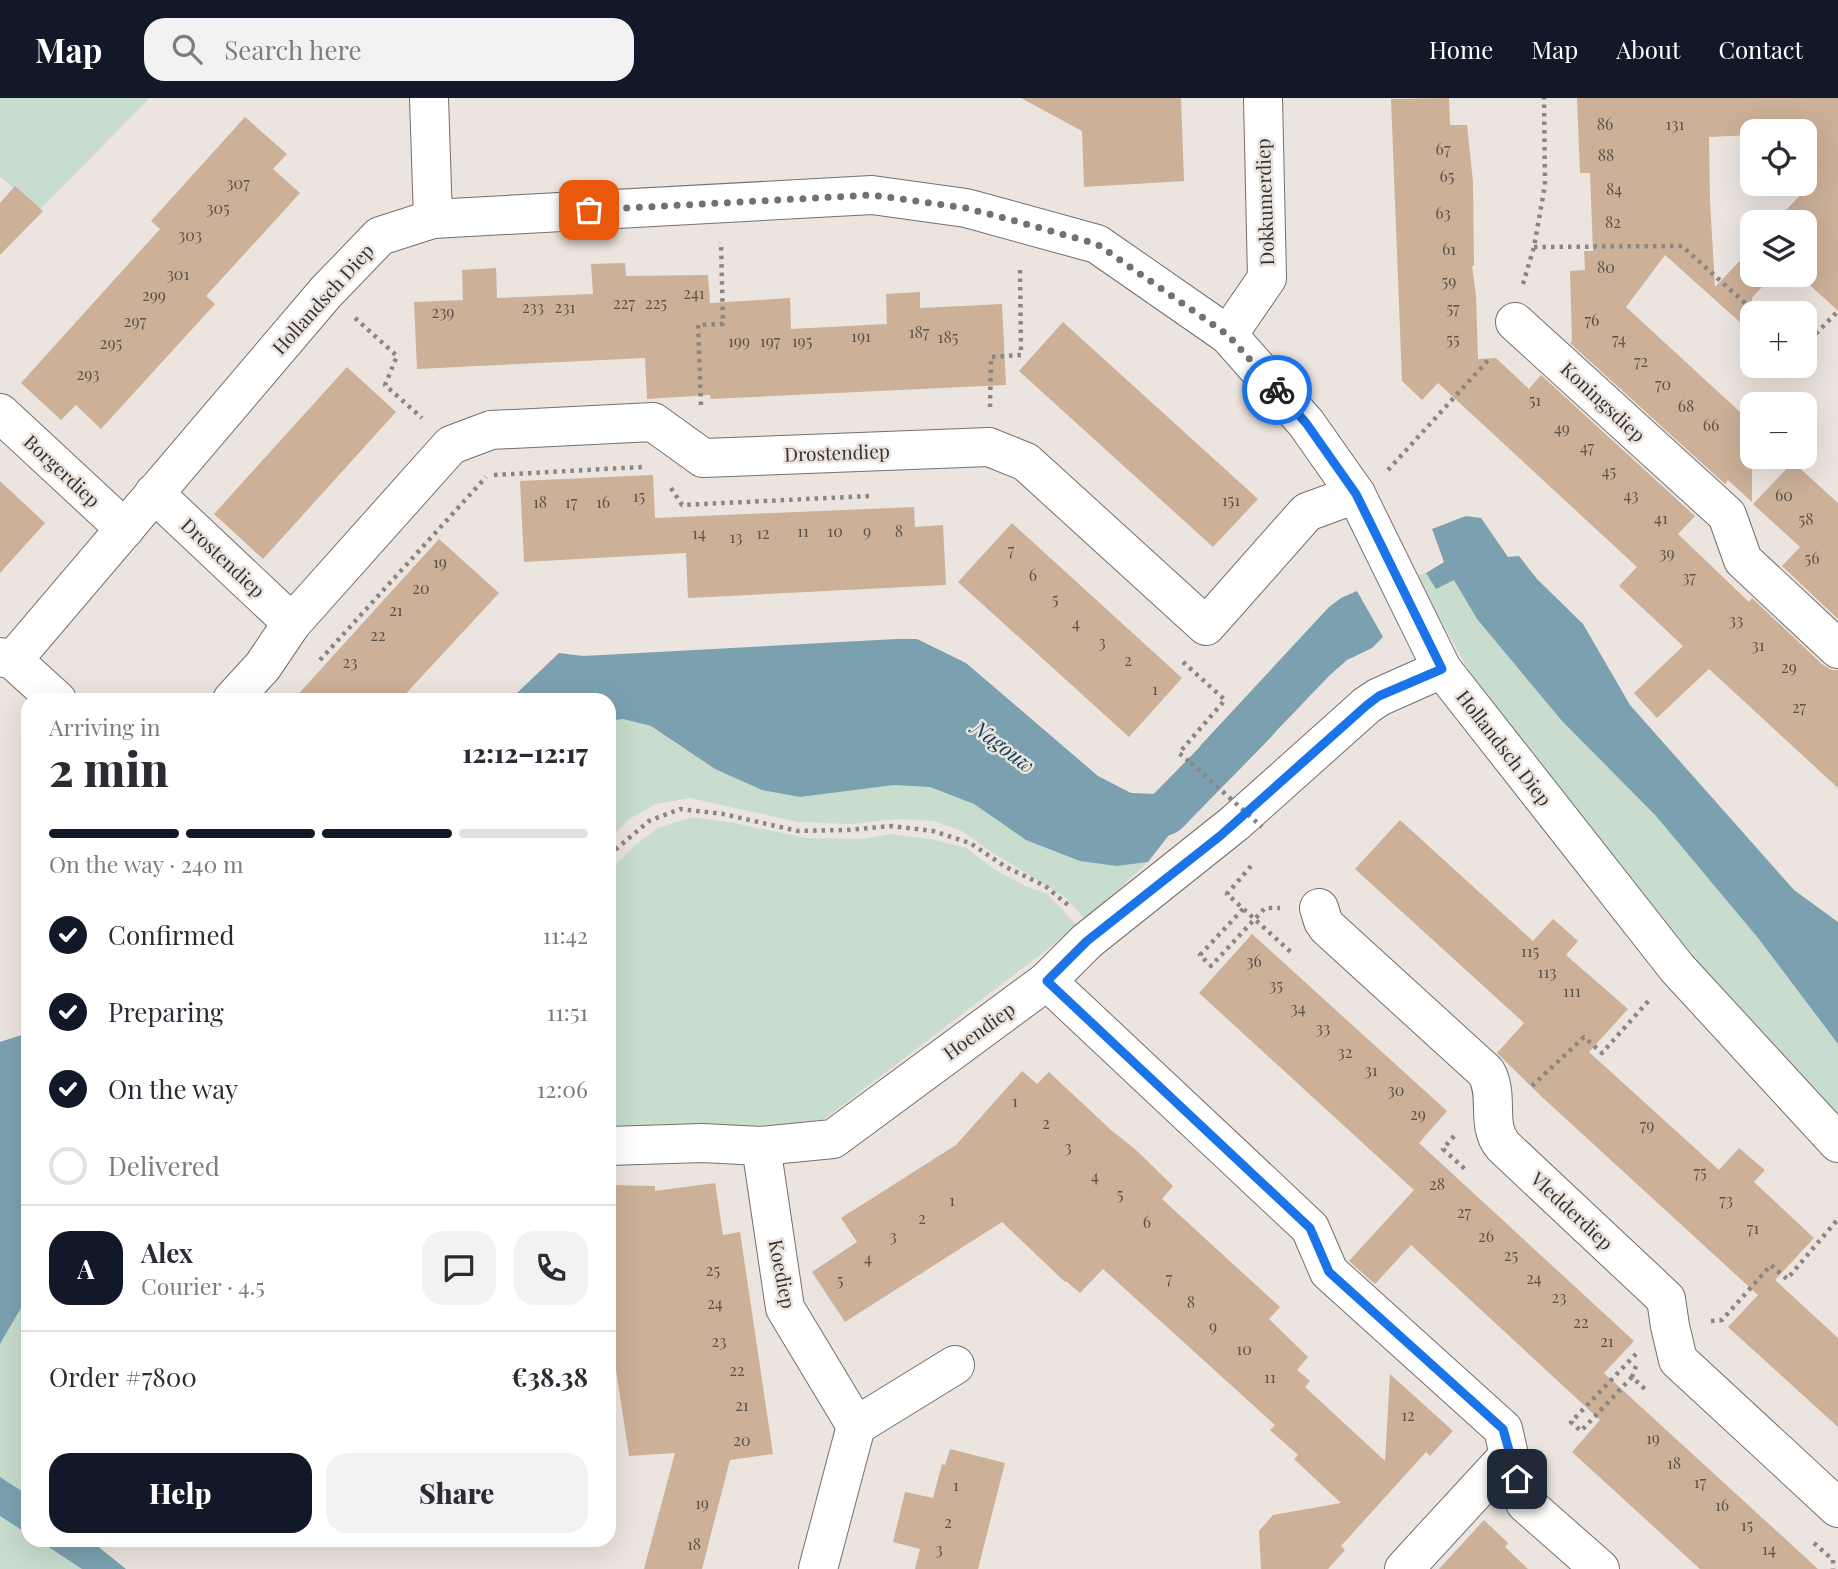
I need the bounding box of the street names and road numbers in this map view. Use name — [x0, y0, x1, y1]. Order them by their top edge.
street label: Dokkumerdiep — [1249, 138, 1279, 266]
street label: Hollandsch Diep — [266, 237, 379, 359]
street label: Koningsdiep — [1556, 355, 1652, 447]
street label: Borgerdiep — [19, 428, 106, 512]
street label: Drostendiep — [784, 437, 890, 467]
street label: Drostendiep — [176, 512, 271, 603]
street label: Hollandsch Diep — [1451, 684, 1558, 811]
street label: Hoendiep — [937, 995, 1019, 1065]
street label: Vledderdiep — [1525, 1165, 1619, 1255]
street label: Koediep — [764, 1237, 802, 1311]

